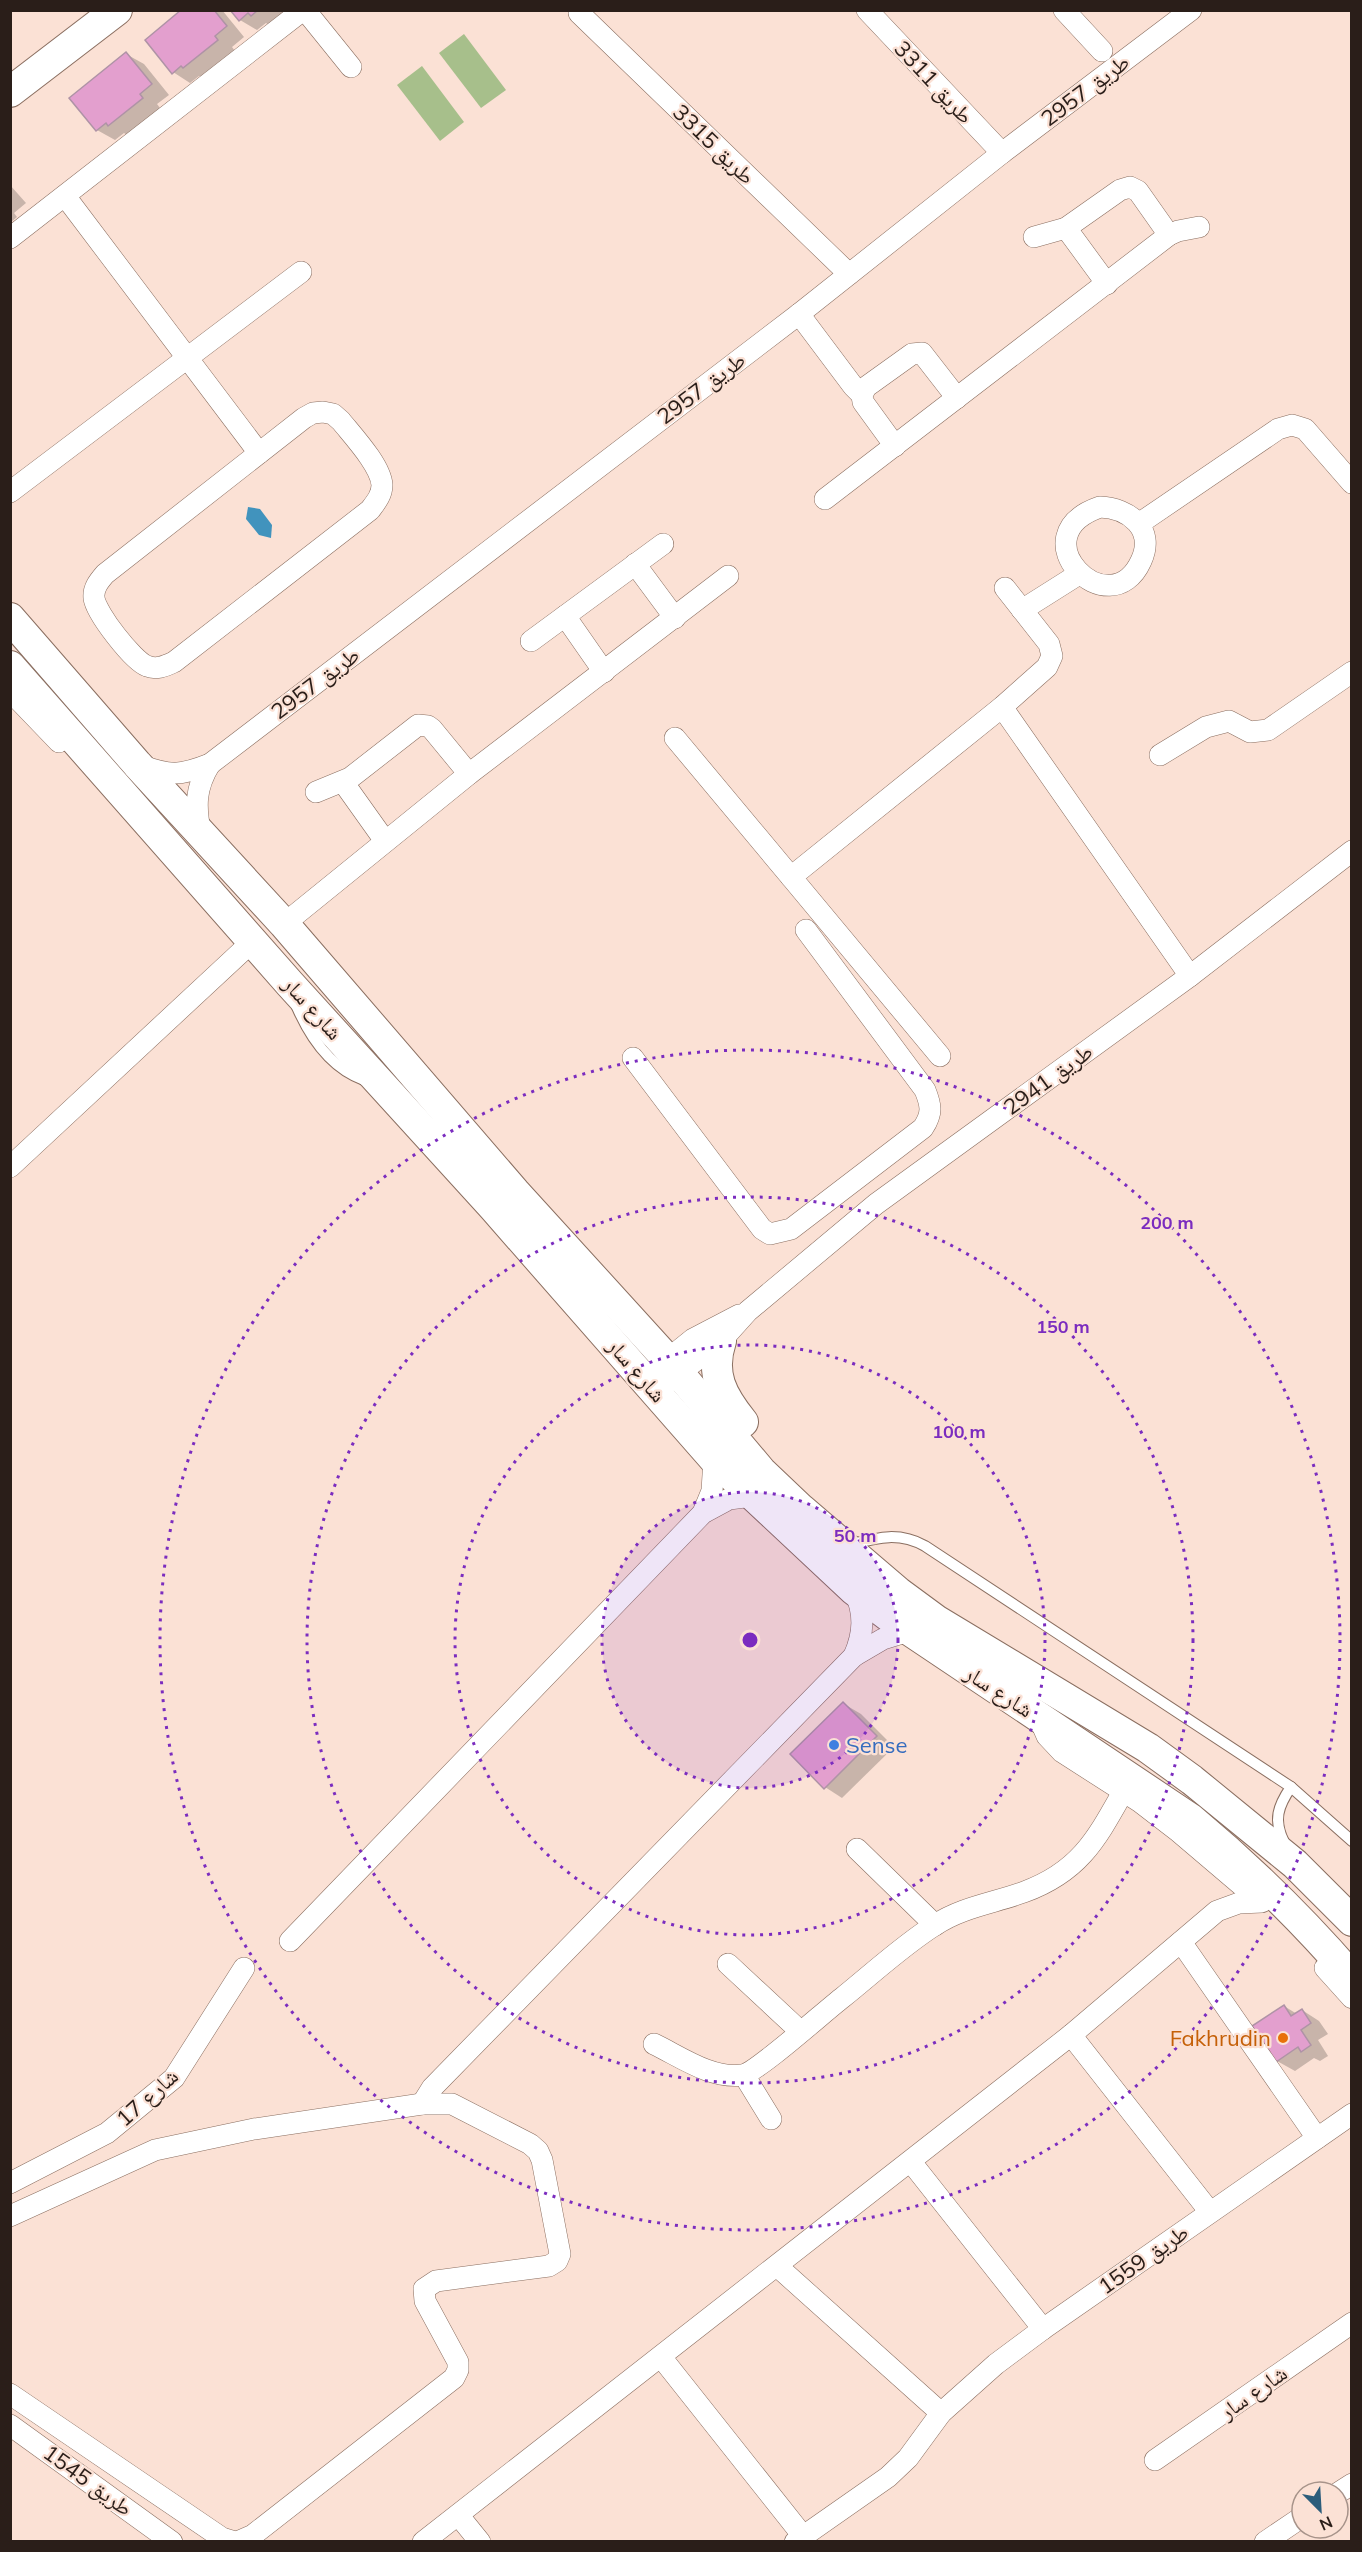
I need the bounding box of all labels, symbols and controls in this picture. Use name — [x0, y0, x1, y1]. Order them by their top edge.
street label: طريق 3311 — [888, 35, 980, 129]
street label: طريق 2957 — [1035, 48, 1135, 132]
street label: طريق 3315 — [667, 98, 761, 190]
street label: طريق 2957 — [651, 346, 751, 430]
street label: طريق 2957 — [265, 641, 365, 725]
street label: شارع سار — [276, 970, 349, 1046]
street label: طريق 2941 — [998, 1037, 1098, 1121]
text: 200 m — [1140, 1211, 1194, 1234]
text: 150 m — [1036, 1315, 1090, 1338]
street label: شارع سار — [601, 1331, 673, 1408]
text: 100 m — [932, 1420, 986, 1443]
text: 50 m — [834, 1524, 876, 1547]
centre of rings — [740, 1630, 760, 1650]
street label: شارع سار — [959, 1658, 1039, 1723]
place label: Sense — [846, 1731, 907, 1759]
marker: Sense — [827, 1738, 841, 1752]
place label: Fakhrudin — [1170, 2024, 1271, 2052]
marker: Fakhrudin — [1276, 2031, 1290, 2045]
street label: شارع 17 — [110, 2062, 184, 2132]
street label: طريق 1559 — [1093, 2218, 1193, 2300]
street label: شارع سار — [1213, 2359, 1292, 2426]
street label: طريق 1545 — [38, 2438, 138, 2522]
north arrow — [1290, 2480, 1350, 2540]
text: N — [1317, 2512, 1336, 2535]

